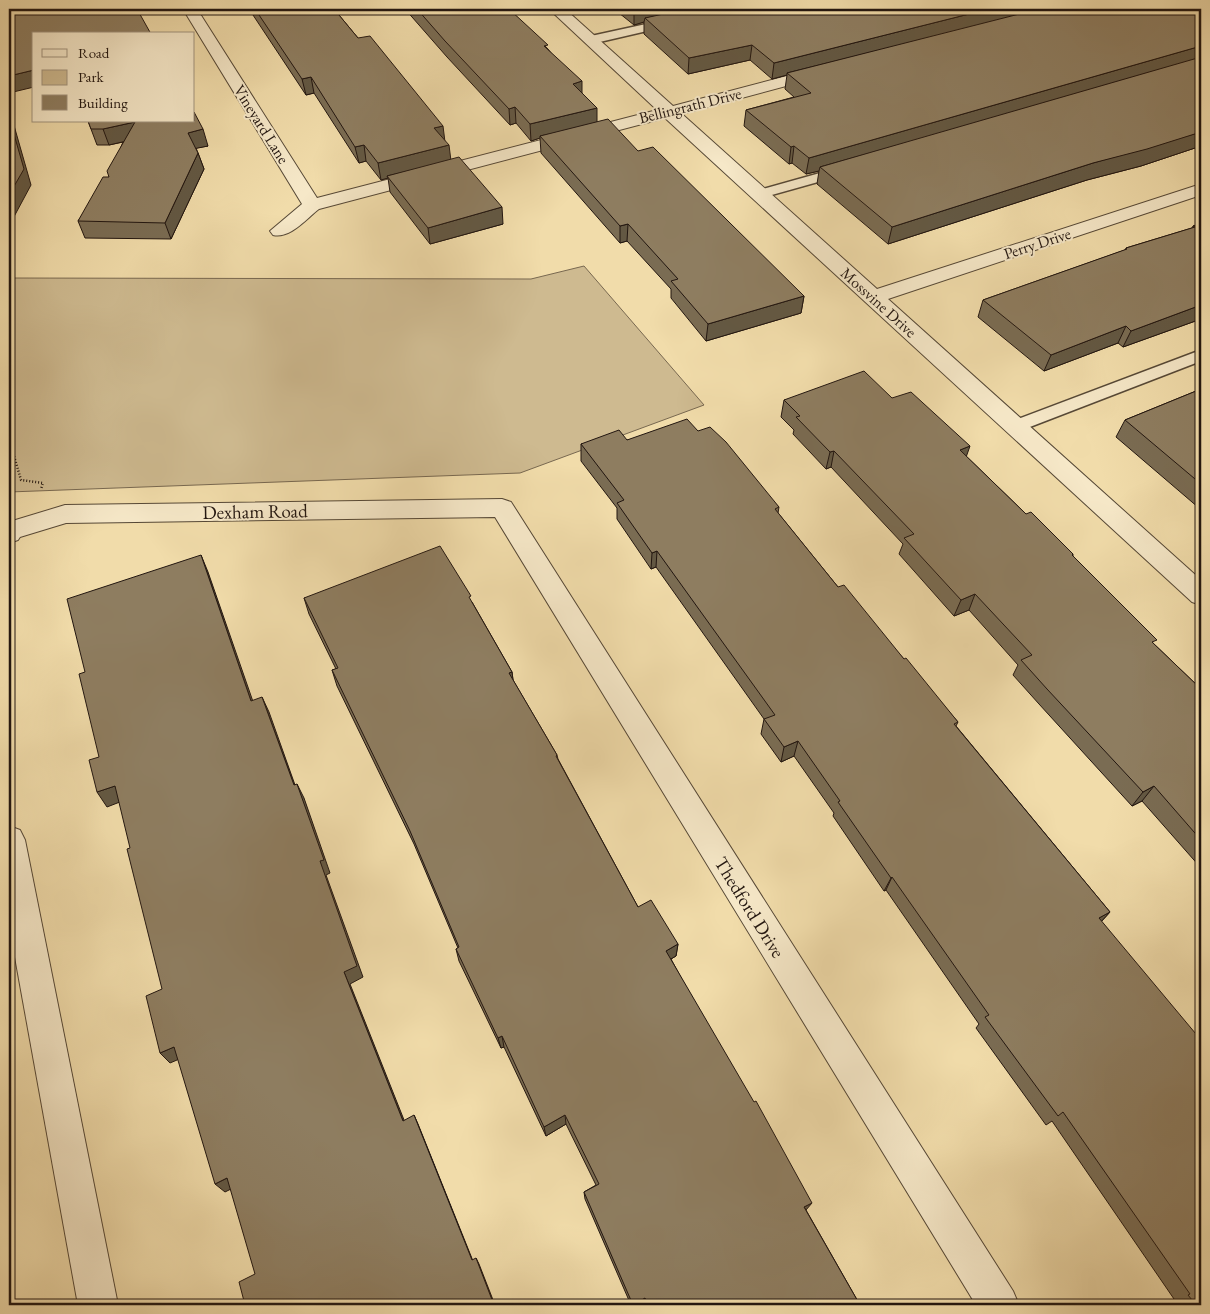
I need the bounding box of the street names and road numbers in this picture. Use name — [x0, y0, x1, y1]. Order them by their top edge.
street label: Vineyard Lane — [229, 81, 294, 168]
street label: Bellingrath Drive — [637, 83, 744, 128]
street label: Perry Drive — [1001, 223, 1073, 264]
street label: Mossvine Drive — [836, 263, 921, 342]
street label: Dexham Road — [202, 498, 308, 525]
street label: Thedford Drive — [709, 852, 791, 963]

